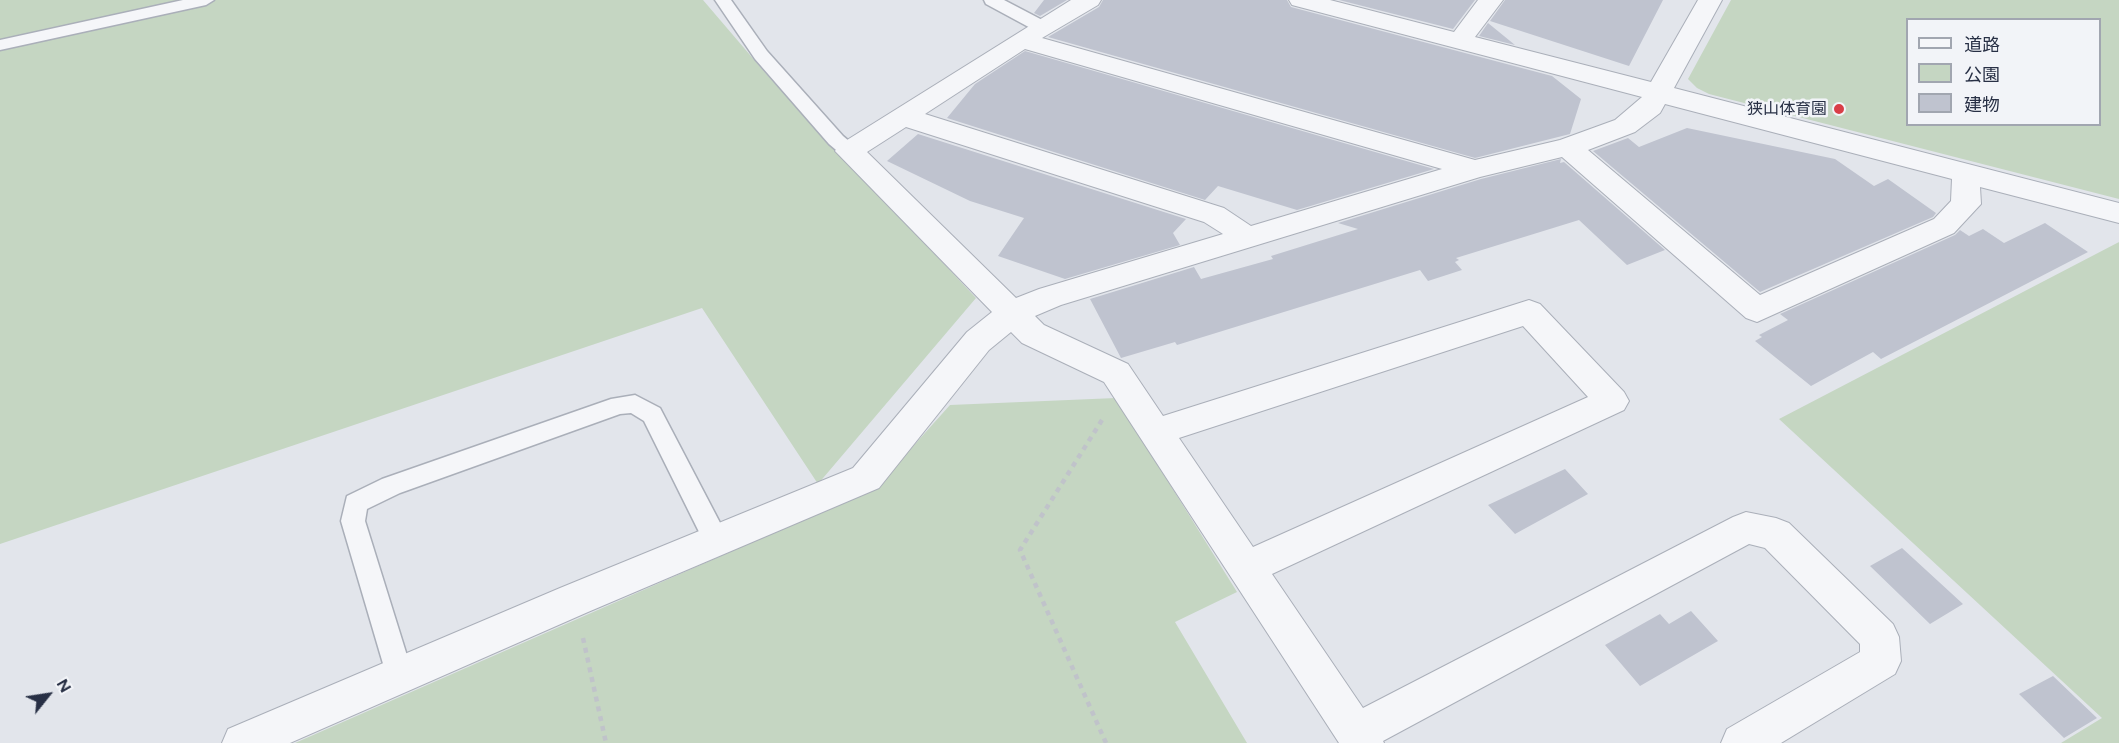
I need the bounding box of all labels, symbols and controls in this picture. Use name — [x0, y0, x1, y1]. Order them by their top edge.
legend — [1906, 18, 2101, 126]
text: 道路 — [1964, 34, 2000, 56]
text: 公園 — [1964, 64, 2000, 86]
text: 建物 — [1964, 94, 2000, 116]
place label: 狭山体育園 — [1747, 99, 1827, 119]
marker: 狭山体育園 — [1832, 102, 1846, 116]
north arrow — [18, 665, 78, 725]
text: N — [53, 676, 75, 696]

